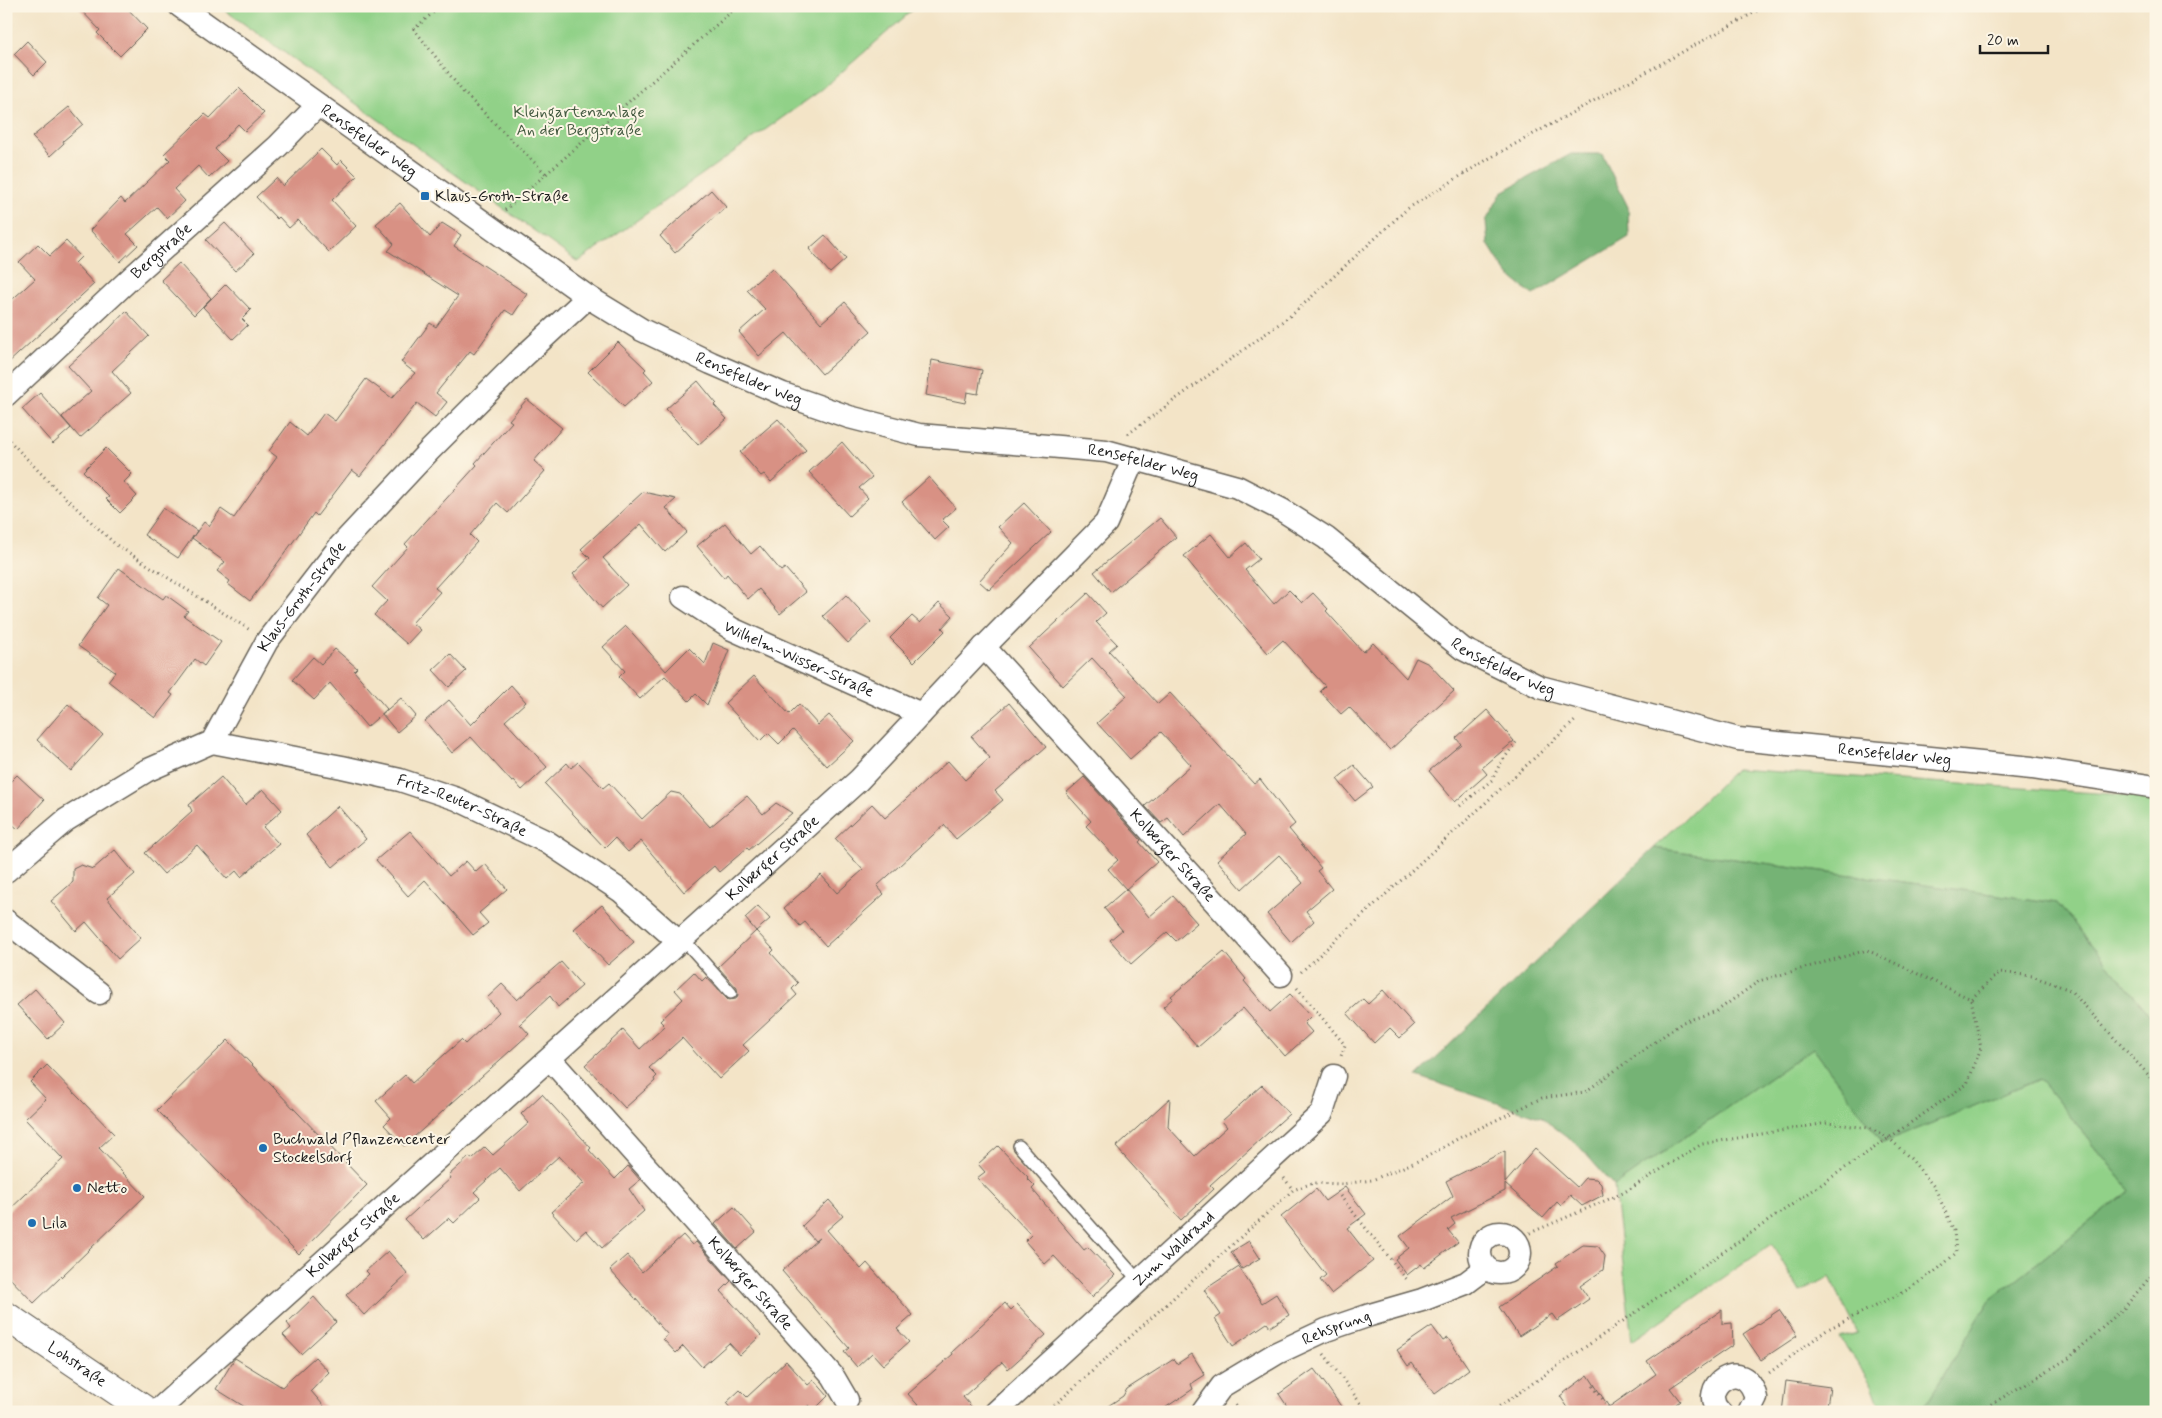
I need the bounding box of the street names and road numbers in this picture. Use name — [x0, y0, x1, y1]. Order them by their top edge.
street label: Rensefelder Weg — [316, 99, 421, 183]
street label: Bergstraße — [126, 218, 196, 284]
street label: Rensefelder Weg — [692, 347, 805, 411]
street label: Rensefelder Weg — [1087, 439, 1201, 487]
street label: Klaus-Groth-Straße — [253, 537, 351, 655]
street label: Wilhelm-Wisser-Straße — [720, 616, 878, 702]
street label: Rensefelder Weg — [1446, 633, 1557, 702]
street label: Rensefelder Weg — [1837, 738, 1952, 771]
street label: Fritz-Reuter-Straße — [394, 769, 531, 842]
street label: Kolberger Straße — [1125, 804, 1220, 906]
street label: Kolberger Straße — [721, 810, 824, 905]
street label: Kolberger Straße — [302, 1187, 404, 1282]
street label: Zum Waldrand — [1128, 1206, 1219, 1292]
street label: Kolberger Straße — [703, 1232, 798, 1335]
street label: Rehsprung — [1298, 1305, 1373, 1350]
street label: Lohstraße — [43, 1337, 111, 1392]

